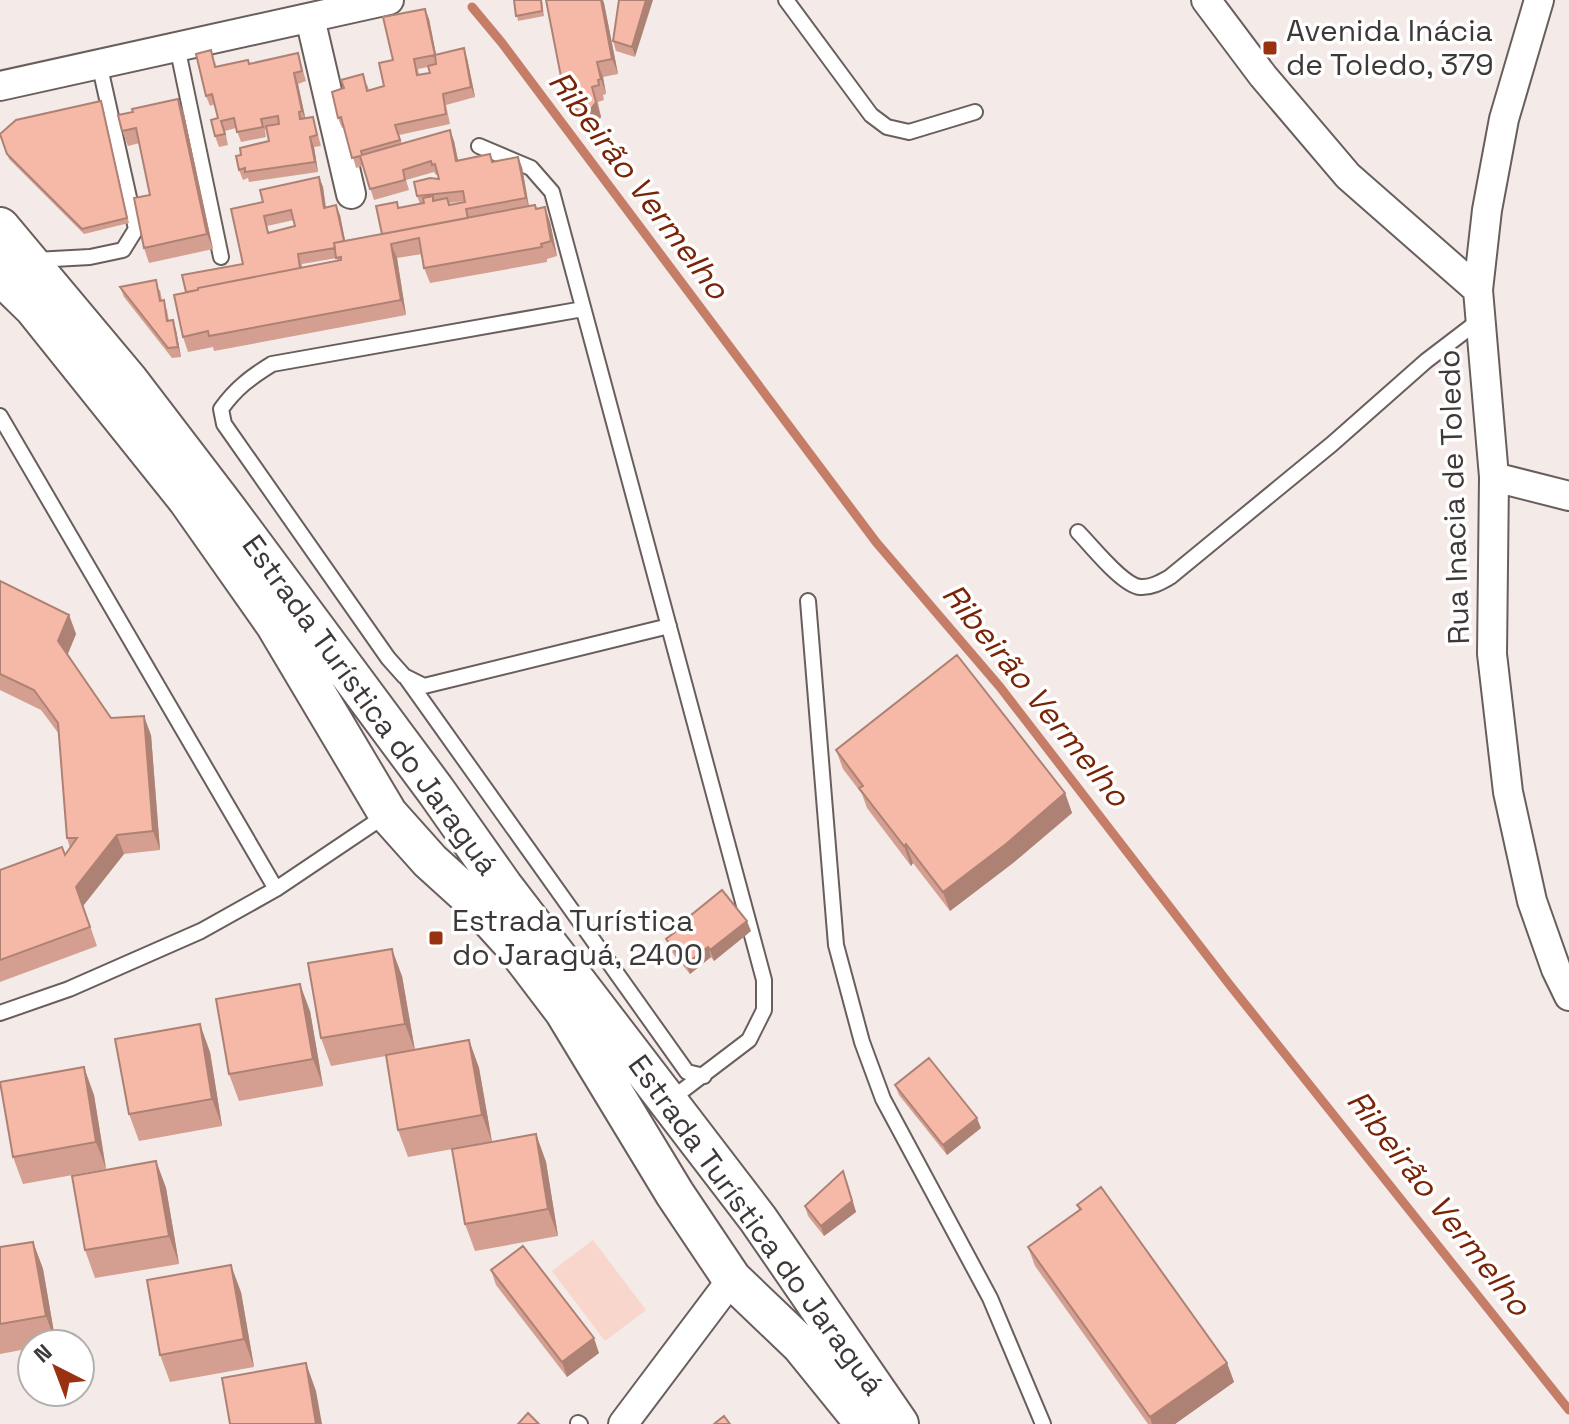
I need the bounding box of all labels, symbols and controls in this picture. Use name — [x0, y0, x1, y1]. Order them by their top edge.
place label: Avenida Inácia de Toledo, 379 — [1286, 11, 1494, 84]
marker: Avenida Inácia de Toledo, 379 — [1261, 39, 1279, 57]
water label: Ribeirão Vermelho — [540, 63, 739, 308]
street label: Rua Inacia de Toledo — [1429, 349, 1478, 645]
street label: Estrada Turística do Jaraguá — [234, 527, 507, 883]
water label: Ribeirão Vermelho — [934, 575, 1139, 816]
place label: Estrada Turística do Jaraguá, 2400 — [452, 901, 703, 974]
marker: Estrada Turística do Jaraguá, 2400 — [427, 929, 445, 947]
street label: Estrada Turística do Jaraguá — [620, 1047, 893, 1403]
water label: Ribeirão Vermelho — [1338, 1082, 1540, 1325]
north arrow — [16, 1328, 96, 1408]
text: N — [28, 1338, 57, 1368]

